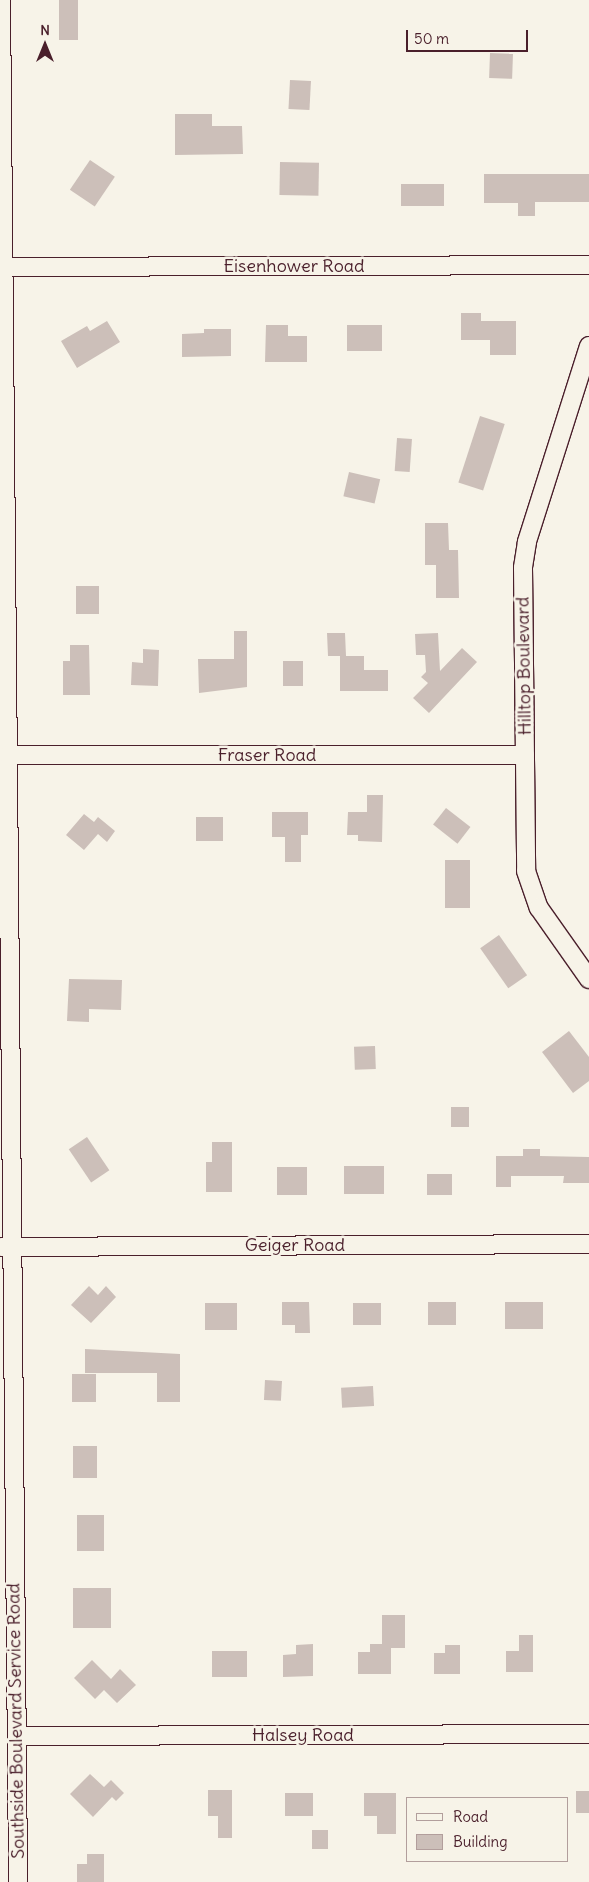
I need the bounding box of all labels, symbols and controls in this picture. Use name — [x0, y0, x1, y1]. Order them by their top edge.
north arrow — [20, 20, 70, 70]
scale bar — [409, 20, 532, 52]
text: N — [40, 21, 50, 39]
text: 50 m — [414, 29, 449, 48]
street label: Eisenhower Road — [223, 255, 365, 277]
street label: Hilltop Boulevard — [512, 597, 536, 735]
street label: Fraser Road — [218, 744, 316, 766]
street label: Geiger Road — [245, 1234, 345, 1256]
street label: Southside Boulevard Service Road — [3, 1583, 29, 1859]
street label: Halsey Road — [252, 1724, 354, 1746]
legend — [406, 1797, 569, 1862]
text: Road — [453, 1807, 488, 1826]
text: Building — [453, 1832, 508, 1851]

